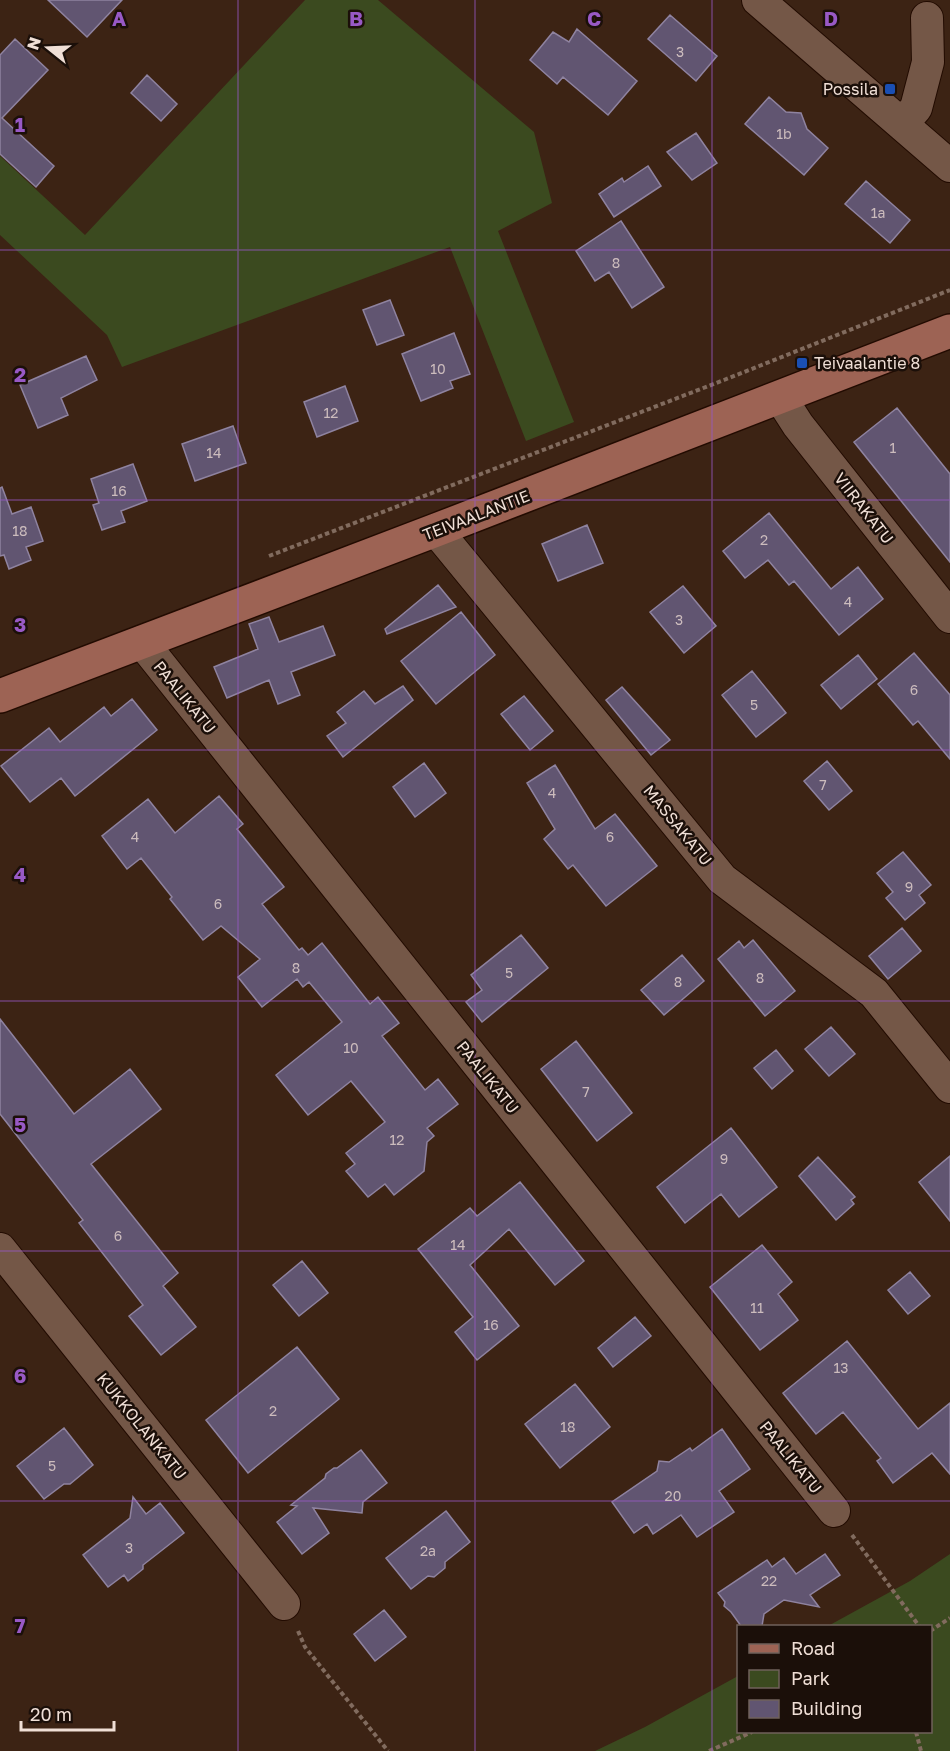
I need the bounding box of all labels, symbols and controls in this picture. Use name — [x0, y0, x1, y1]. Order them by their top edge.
text: A — [112, 6, 126, 30]
text: B — [349, 6, 363, 30]
text: C — [587, 6, 601, 30]
text: D — [824, 6, 838, 30]
north arrow — [18, 18, 78, 78]
text: N — [22, 34, 45, 52]
house number: 3 — [676, 43, 684, 60]
place label: Possila — [823, 79, 878, 99]
marker: Possila — [883, 82, 897, 96]
text: 1 — [15, 112, 25, 136]
house number: 1b — [776, 125, 792, 142]
house number: 1a — [871, 204, 885, 221]
house number: 8 — [612, 254, 620, 271]
place label: Teivaalantie 8 — [814, 353, 920, 373]
marker: Teivaalantie 8 — [795, 356, 809, 370]
house number: 10 — [430, 360, 446, 377]
text: 2 — [14, 362, 26, 386]
house number: 12 — [324, 404, 338, 421]
house number: 1 — [890, 439, 897, 456]
house number: 14 — [206, 444, 222, 461]
street label: VIIRAKATU — [830, 468, 898, 548]
house number: 16 — [111, 482, 127, 499]
street label: TEIVAALANTIE — [420, 485, 532, 545]
house number: 18 — [12, 522, 28, 539]
house number: 2 — [760, 531, 768, 548]
house number: 4 — [844, 593, 852, 610]
house number: 3 — [675, 611, 683, 628]
text: 3 — [14, 612, 26, 636]
street label: PAALIKATU — [150, 657, 220, 737]
house number: 6 — [910, 681, 918, 698]
house number: 5 — [750, 696, 758, 713]
house number: 7 — [819, 776, 827, 793]
street label: MASSAKATU — [639, 781, 717, 869]
house number: 4 — [548, 784, 556, 801]
house number: 4 — [131, 828, 139, 845]
house number: 6 — [606, 828, 614, 845]
text: 4 — [14, 862, 26, 886]
house number: 9 — [905, 878, 913, 895]
house number: 6 — [214, 895, 222, 912]
house number: 8 — [292, 959, 300, 976]
house number: 5 — [505, 964, 513, 981]
house number: 8 — [756, 969, 764, 986]
house number: 8 — [674, 973, 682, 990]
street label: PAALIKATU — [453, 1037, 523, 1117]
house number: 10 — [343, 1039, 359, 1056]
house number: 7 — [582, 1083, 590, 1100]
text: 5 — [14, 1112, 26, 1136]
house number: 12 — [390, 1131, 404, 1148]
house number: 9 — [720, 1150, 728, 1167]
house number: 6 — [114, 1227, 122, 1244]
house number: 14 — [450, 1236, 466, 1253]
house number: 11 — [750, 1299, 764, 1316]
house number: 16 — [483, 1316, 499, 1333]
house number: 13 — [834, 1359, 848, 1376]
text: 6 — [14, 1363, 26, 1387]
street label: KUKKOLANKATU — [93, 1369, 191, 1483]
house number: 2 — [269, 1402, 277, 1419]
street label: PAALIKATU — [756, 1417, 826, 1497]
house number: 18 — [560, 1418, 576, 1435]
house number: 5 — [48, 1457, 56, 1474]
house number: 20 — [665, 1487, 681, 1504]
house number: 3 — [125, 1539, 133, 1556]
house number: 2a — [420, 1542, 436, 1559]
house number: 22 — [761, 1572, 777, 1589]
text: 7 — [15, 1613, 26, 1637]
legend — [737, 1625, 932, 1733]
text: Road — [791, 1637, 835, 1659]
text: Park — [791, 1667, 830, 1689]
scale bar — [21, 1694, 114, 1732]
text: Building — [791, 1697, 862, 1719]
text: 20 m — [30, 1703, 72, 1725]

